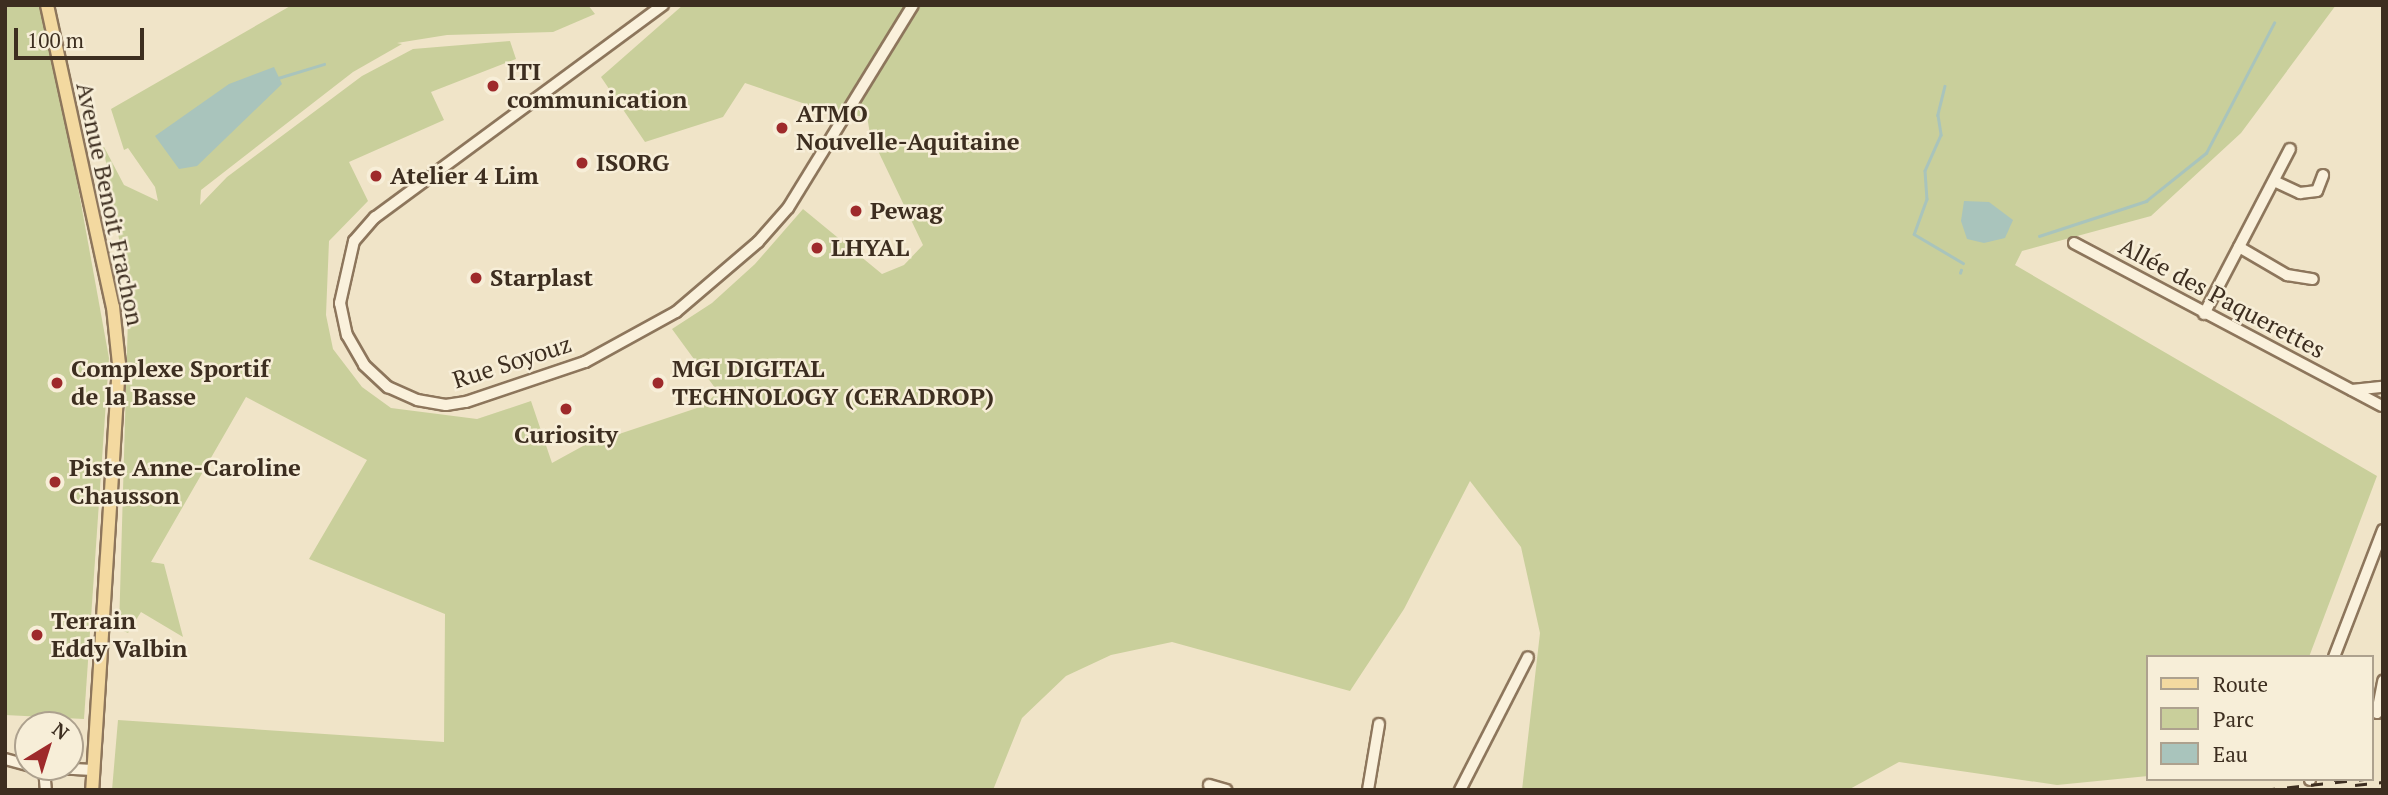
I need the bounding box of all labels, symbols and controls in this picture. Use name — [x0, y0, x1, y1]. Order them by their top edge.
scale bar — [18, 14, 147, 58]
text: 100 m — [27, 26, 84, 54]
place label: ITI communication — [507, 58, 687, 114]
marker: ITI communication — [485, 78, 501, 94]
street label: Avenue Benoit Frachon — [70, 80, 150, 328]
place label: ATMO Nouvelle-Aquitaine — [796, 100, 1020, 156]
marker: ATMO Nouvelle-Aquitaine — [774, 120, 790, 136]
place label: ISORG — [596, 149, 669, 177]
marker: ISORG — [574, 155, 590, 171]
place label: Atelier 4 Lim — [390, 162, 539, 190]
marker: Atelier 4 Lim — [368, 168, 384, 184]
place label: Pewag — [870, 197, 943, 225]
marker: Pewag — [848, 203, 864, 219]
street label: Allée des Paquerettes — [2114, 231, 2330, 365]
place label: LHYAL — [831, 234, 909, 262]
marker: LHYAL — [809, 240, 825, 256]
place label: Starplast — [490, 264, 593, 292]
marker: Starplast — [468, 270, 484, 286]
street label: Rue Soyouz — [449, 329, 575, 395]
place label: Complexe Sportif de la Basse — [71, 355, 269, 411]
place label: MGI DIGITAL TECHNOLOGY (CERADROP) — [672, 355, 994, 411]
marker: Complexe Sportif de la Basse — [49, 375, 65, 391]
marker: MGI DIGITAL TECHNOLOGY (CERADROP) — [650, 375, 666, 391]
marker: Curiosity — [558, 401, 574, 417]
place label: Curiosity — [514, 421, 618, 449]
place label: Piste Anne-Caroline Chausson — [69, 454, 301, 510]
marker: Piste Anne-Caroline Chausson — [47, 474, 63, 490]
place label: Terrain Eddy Valbin — [51, 607, 188, 663]
marker: Terrain Eddy Valbin — [29, 627, 45, 643]
legend — [2146, 655, 2374, 781]
text: Route — [2213, 670, 2268, 698]
text: Parc — [2213, 705, 2254, 733]
north arrow — [14, 711, 84, 781]
text: N — [48, 716, 74, 745]
text: Eau — [2213, 740, 2248, 768]

